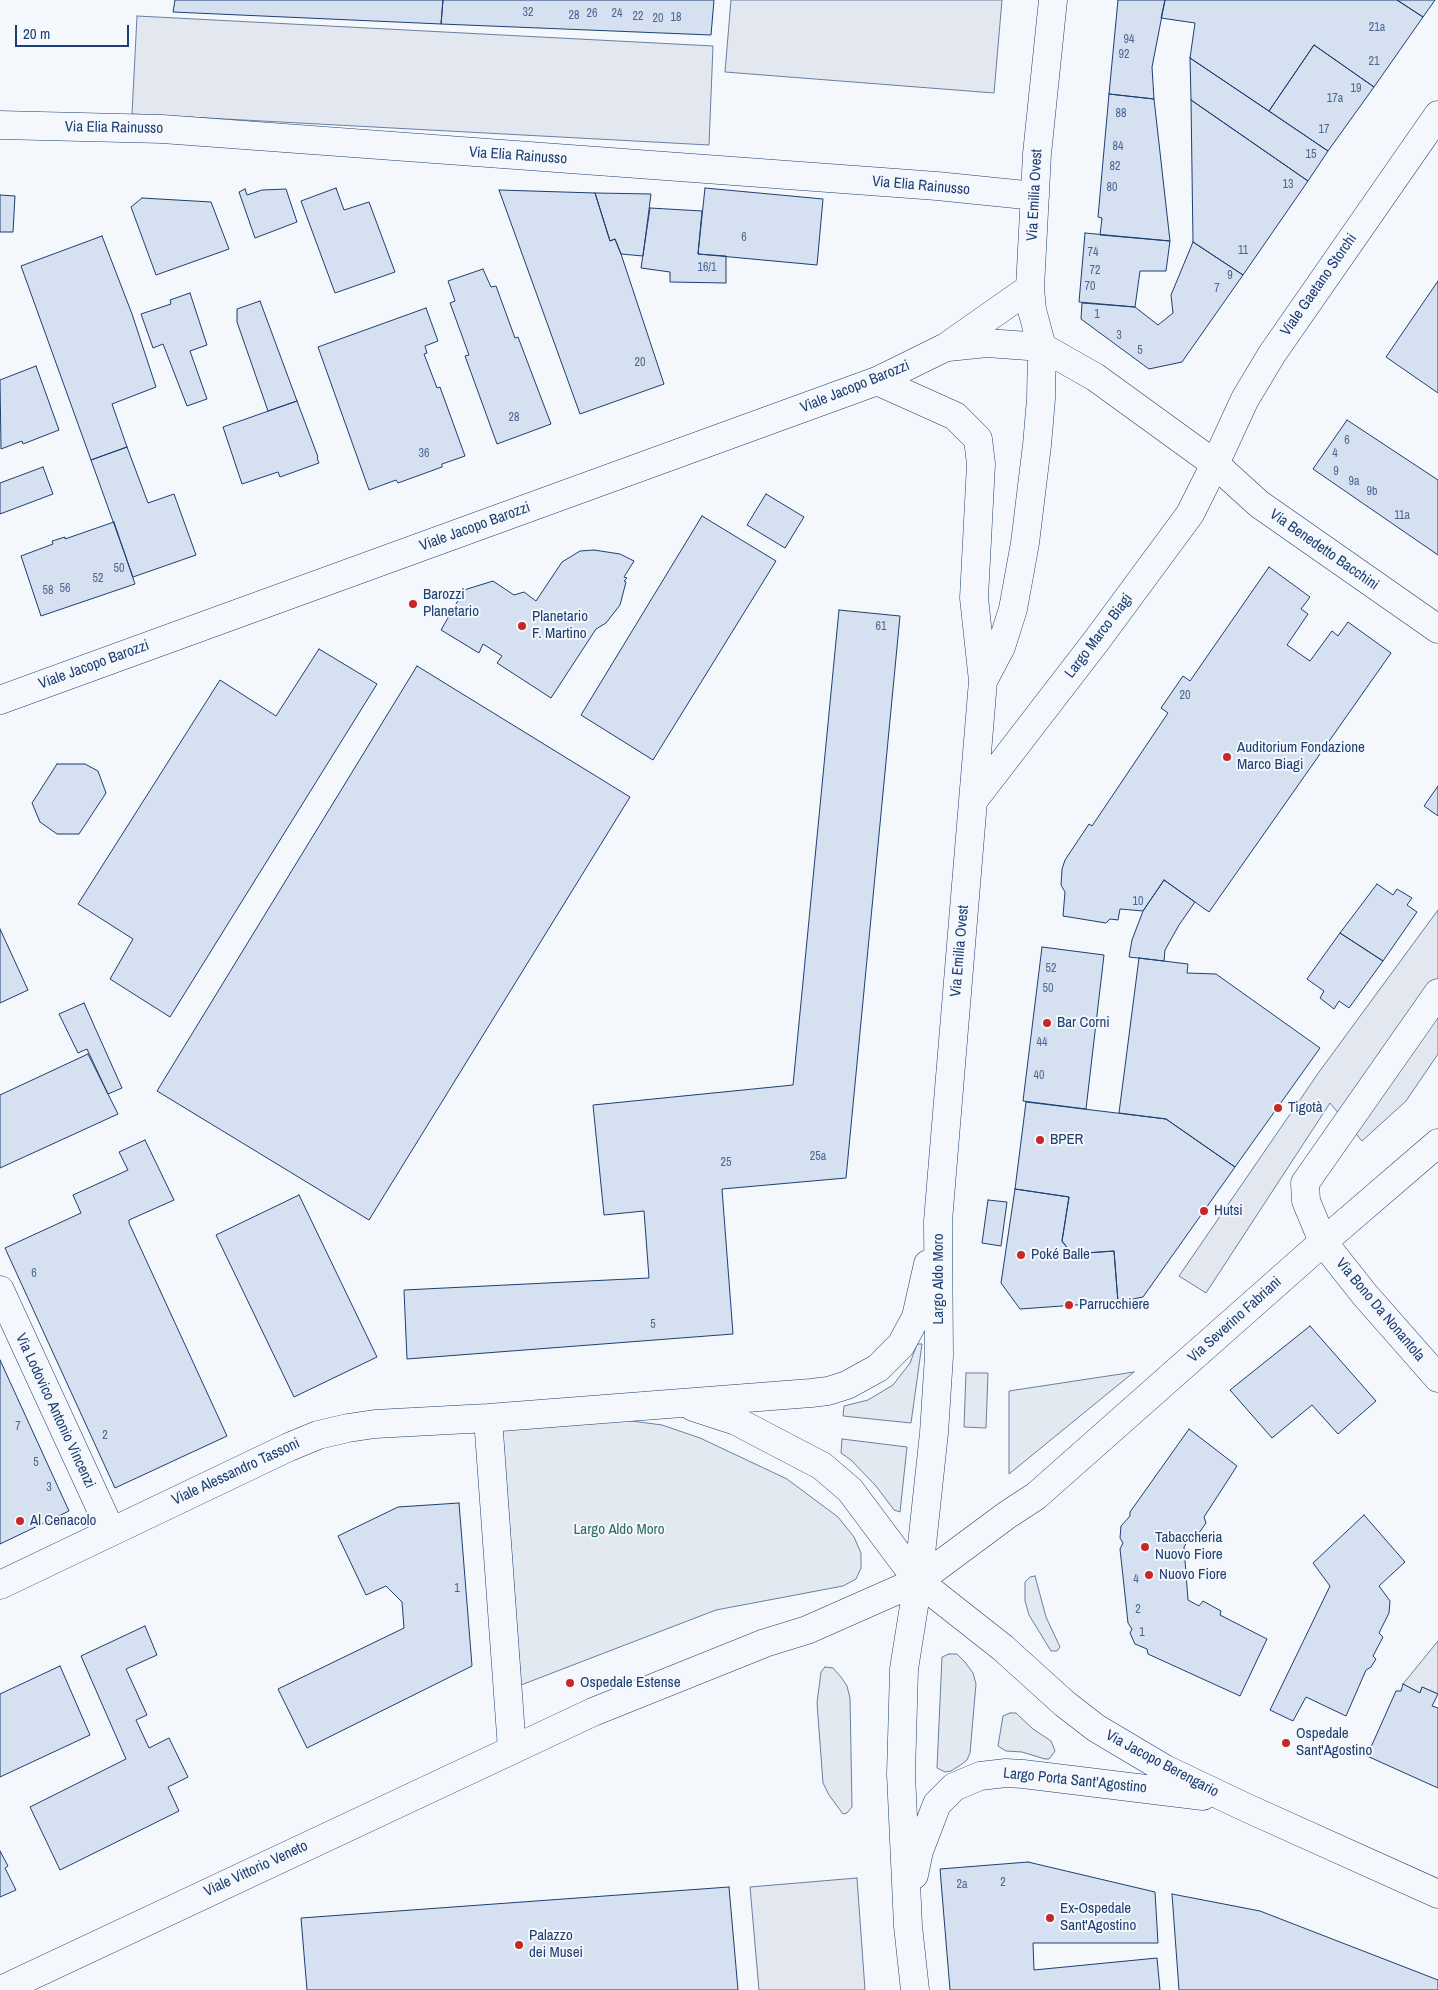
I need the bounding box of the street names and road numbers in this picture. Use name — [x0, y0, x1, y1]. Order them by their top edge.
street label: Via Elia Rainusso — [65, 118, 163, 138]
street label: Via Elia Rainusso — [468, 144, 568, 168]
street label: Via Emilia Ovest — [1024, 149, 1046, 241]
street label: Via Elia Rainusso — [871, 173, 971, 199]
street label: Viale Gaetano Storchi — [1277, 230, 1361, 340]
street label: Viale Jacopo Barozzi — [798, 357, 912, 417]
street label: Viale Jacopo Barozzi — [417, 499, 533, 555]
street label: Via Benedetto Bacchini — [1266, 506, 1382, 594]
street label: Largo Marco Biagi — [1061, 590, 1137, 682]
street label: Viale Jacopo Barozzi — [36, 637, 152, 693]
street label: Via Emilia Ovest — [947, 904, 973, 998]
street label: Largo Aldo Moro — [930, 1234, 948, 1324]
street label: Via Bono Da Nonantola — [1332, 1255, 1428, 1365]
street label: Via Severino Fabriani — [1185, 1273, 1285, 1367]
street label: Via Lodovico Antonio Vincenzi — [11, 1331, 99, 1491]
street label: Viale Alessandro Tassoni — [169, 1435, 303, 1509]
street label: Via Jacopo Berengario — [1102, 1727, 1222, 1801]
street label: Largo Porta Sant’Agostino — [1002, 1765, 1148, 1797]
street label: Viale Vittorio Veneto — [201, 1837, 311, 1901]

